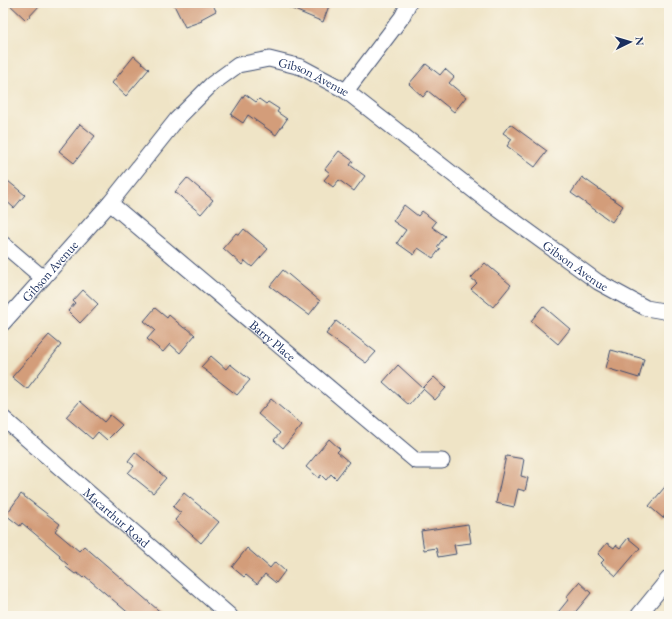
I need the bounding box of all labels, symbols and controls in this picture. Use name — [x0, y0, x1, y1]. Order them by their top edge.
north arrow — [610, 22, 650, 62]
text: N — [633, 36, 647, 46]
street label: Gibson Avenue — [277, 54, 353, 100]
street label: Gibson Avenue — [18, 237, 82, 305]
street label: Gibson Avenue — [539, 237, 611, 295]
street label: Barry Place — [246, 316, 299, 365]
street label: Macarthur Road — [80, 484, 154, 552]

